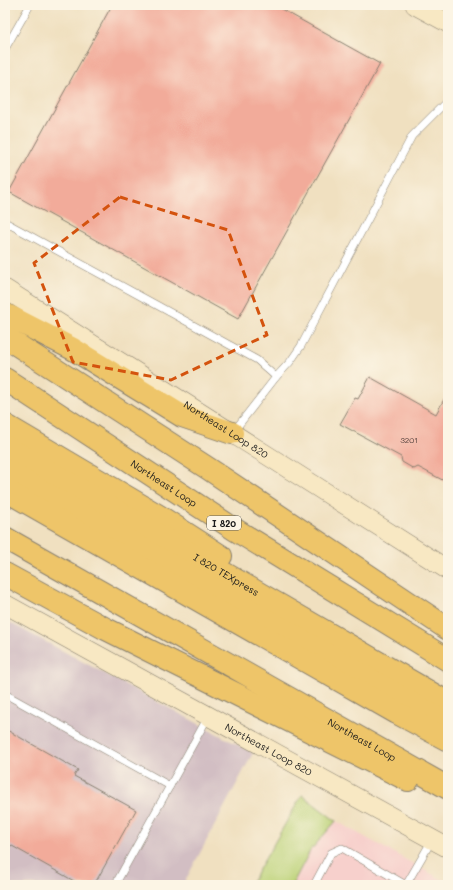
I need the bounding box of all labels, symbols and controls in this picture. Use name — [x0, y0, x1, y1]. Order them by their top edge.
street label: Northeast Loop 820 — [181, 397, 271, 461]
house number: 3201 — [400, 435, 418, 445]
street label: Northeast Loop — [128, 456, 200, 510]
road number: I 820 — [207, 516, 241, 530]
street label: I 820 TEXpress — [191, 550, 262, 599]
street label: Northeast Loop — [325, 715, 399, 764]
street label: Northeast Loop 820 — [223, 720, 315, 779]

